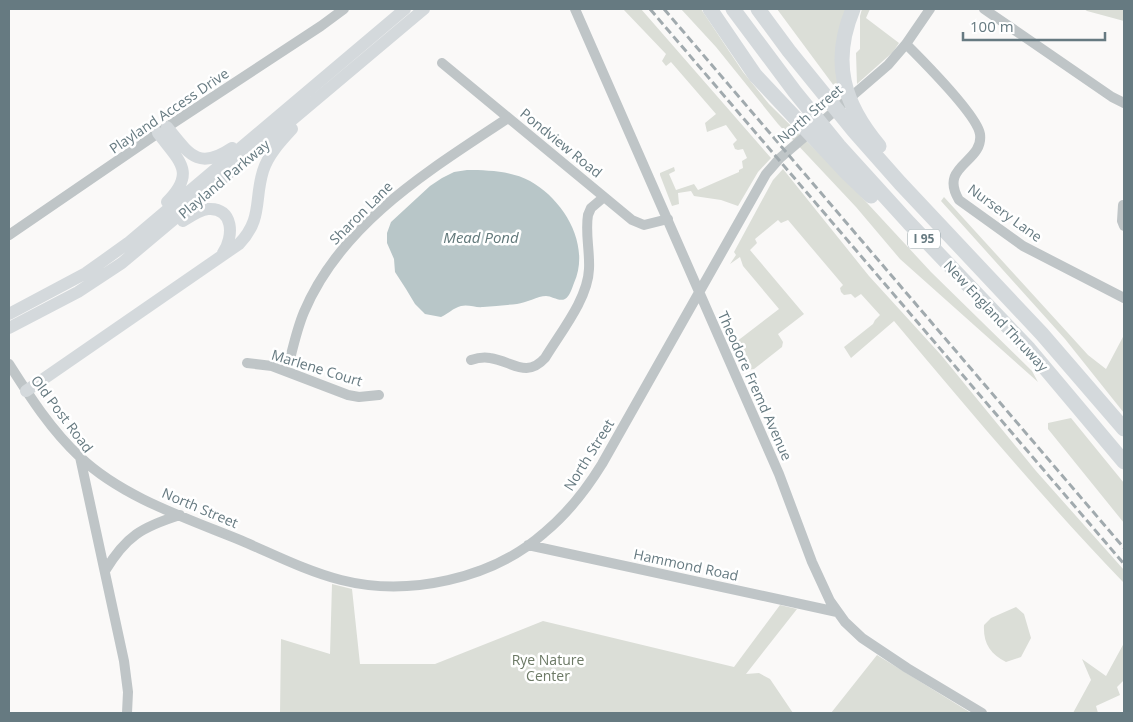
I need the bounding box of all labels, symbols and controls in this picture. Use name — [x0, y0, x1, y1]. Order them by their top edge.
scale bar — [963, 10, 1106, 42]
text: 100 m — [970, 16, 1014, 36]
street label: Playland Access Drive — [105, 63, 232, 158]
street label: North Street — [773, 80, 846, 147]
street label: Pondview Road — [516, 104, 606, 182]
street label: Playland Parkway — [174, 134, 274, 222]
street label: Sharon Lane — [325, 177, 396, 248]
street label: Nursery Lane — [964, 179, 1046, 246]
water label: Mead Pond — [443, 227, 519, 247]
road number: I 95 — [908, 230, 940, 248]
street label: New England Thruway — [940, 256, 1053, 376]
street label: Theodore Fremd Avenue — [714, 308, 797, 464]
street label: Marlene Court — [269, 345, 365, 390]
street label: Old Post Road — [27, 371, 98, 456]
street label: North Street — [559, 415, 618, 494]
street label: North Street — [159, 483, 241, 532]
street label: Hammond Road — [632, 544, 740, 585]
park label: Rye Nature Center — [512, 650, 584, 685]

